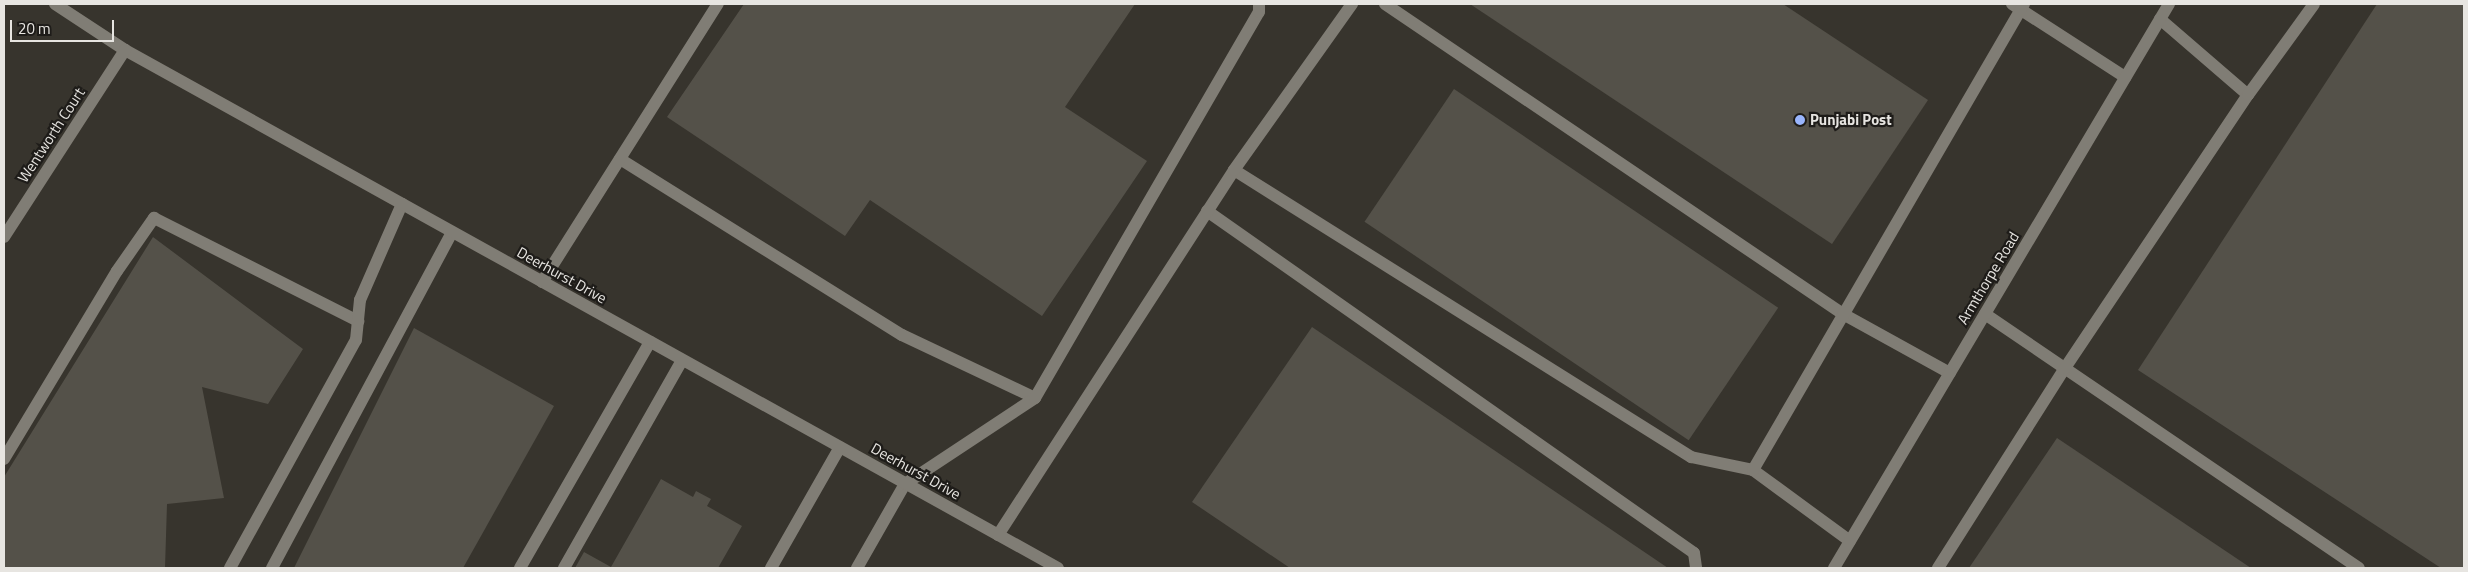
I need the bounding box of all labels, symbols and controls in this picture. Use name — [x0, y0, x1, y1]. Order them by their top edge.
scale bar — [12, 10, 116, 42]
text: 20 m — [18, 17, 51, 40]
street label: Wentworth Court — [14, 84, 88, 186]
place label: Punjabi Post — [1810, 111, 1892, 129]
marker: Punjabi Post — [1794, 114, 1806, 126]
street label: Armthorpe Road — [1953, 229, 2023, 327]
street label: Deerhurst Drive — [514, 243, 610, 307]
street label: Deerhurst Drive — [868, 439, 964, 503]

